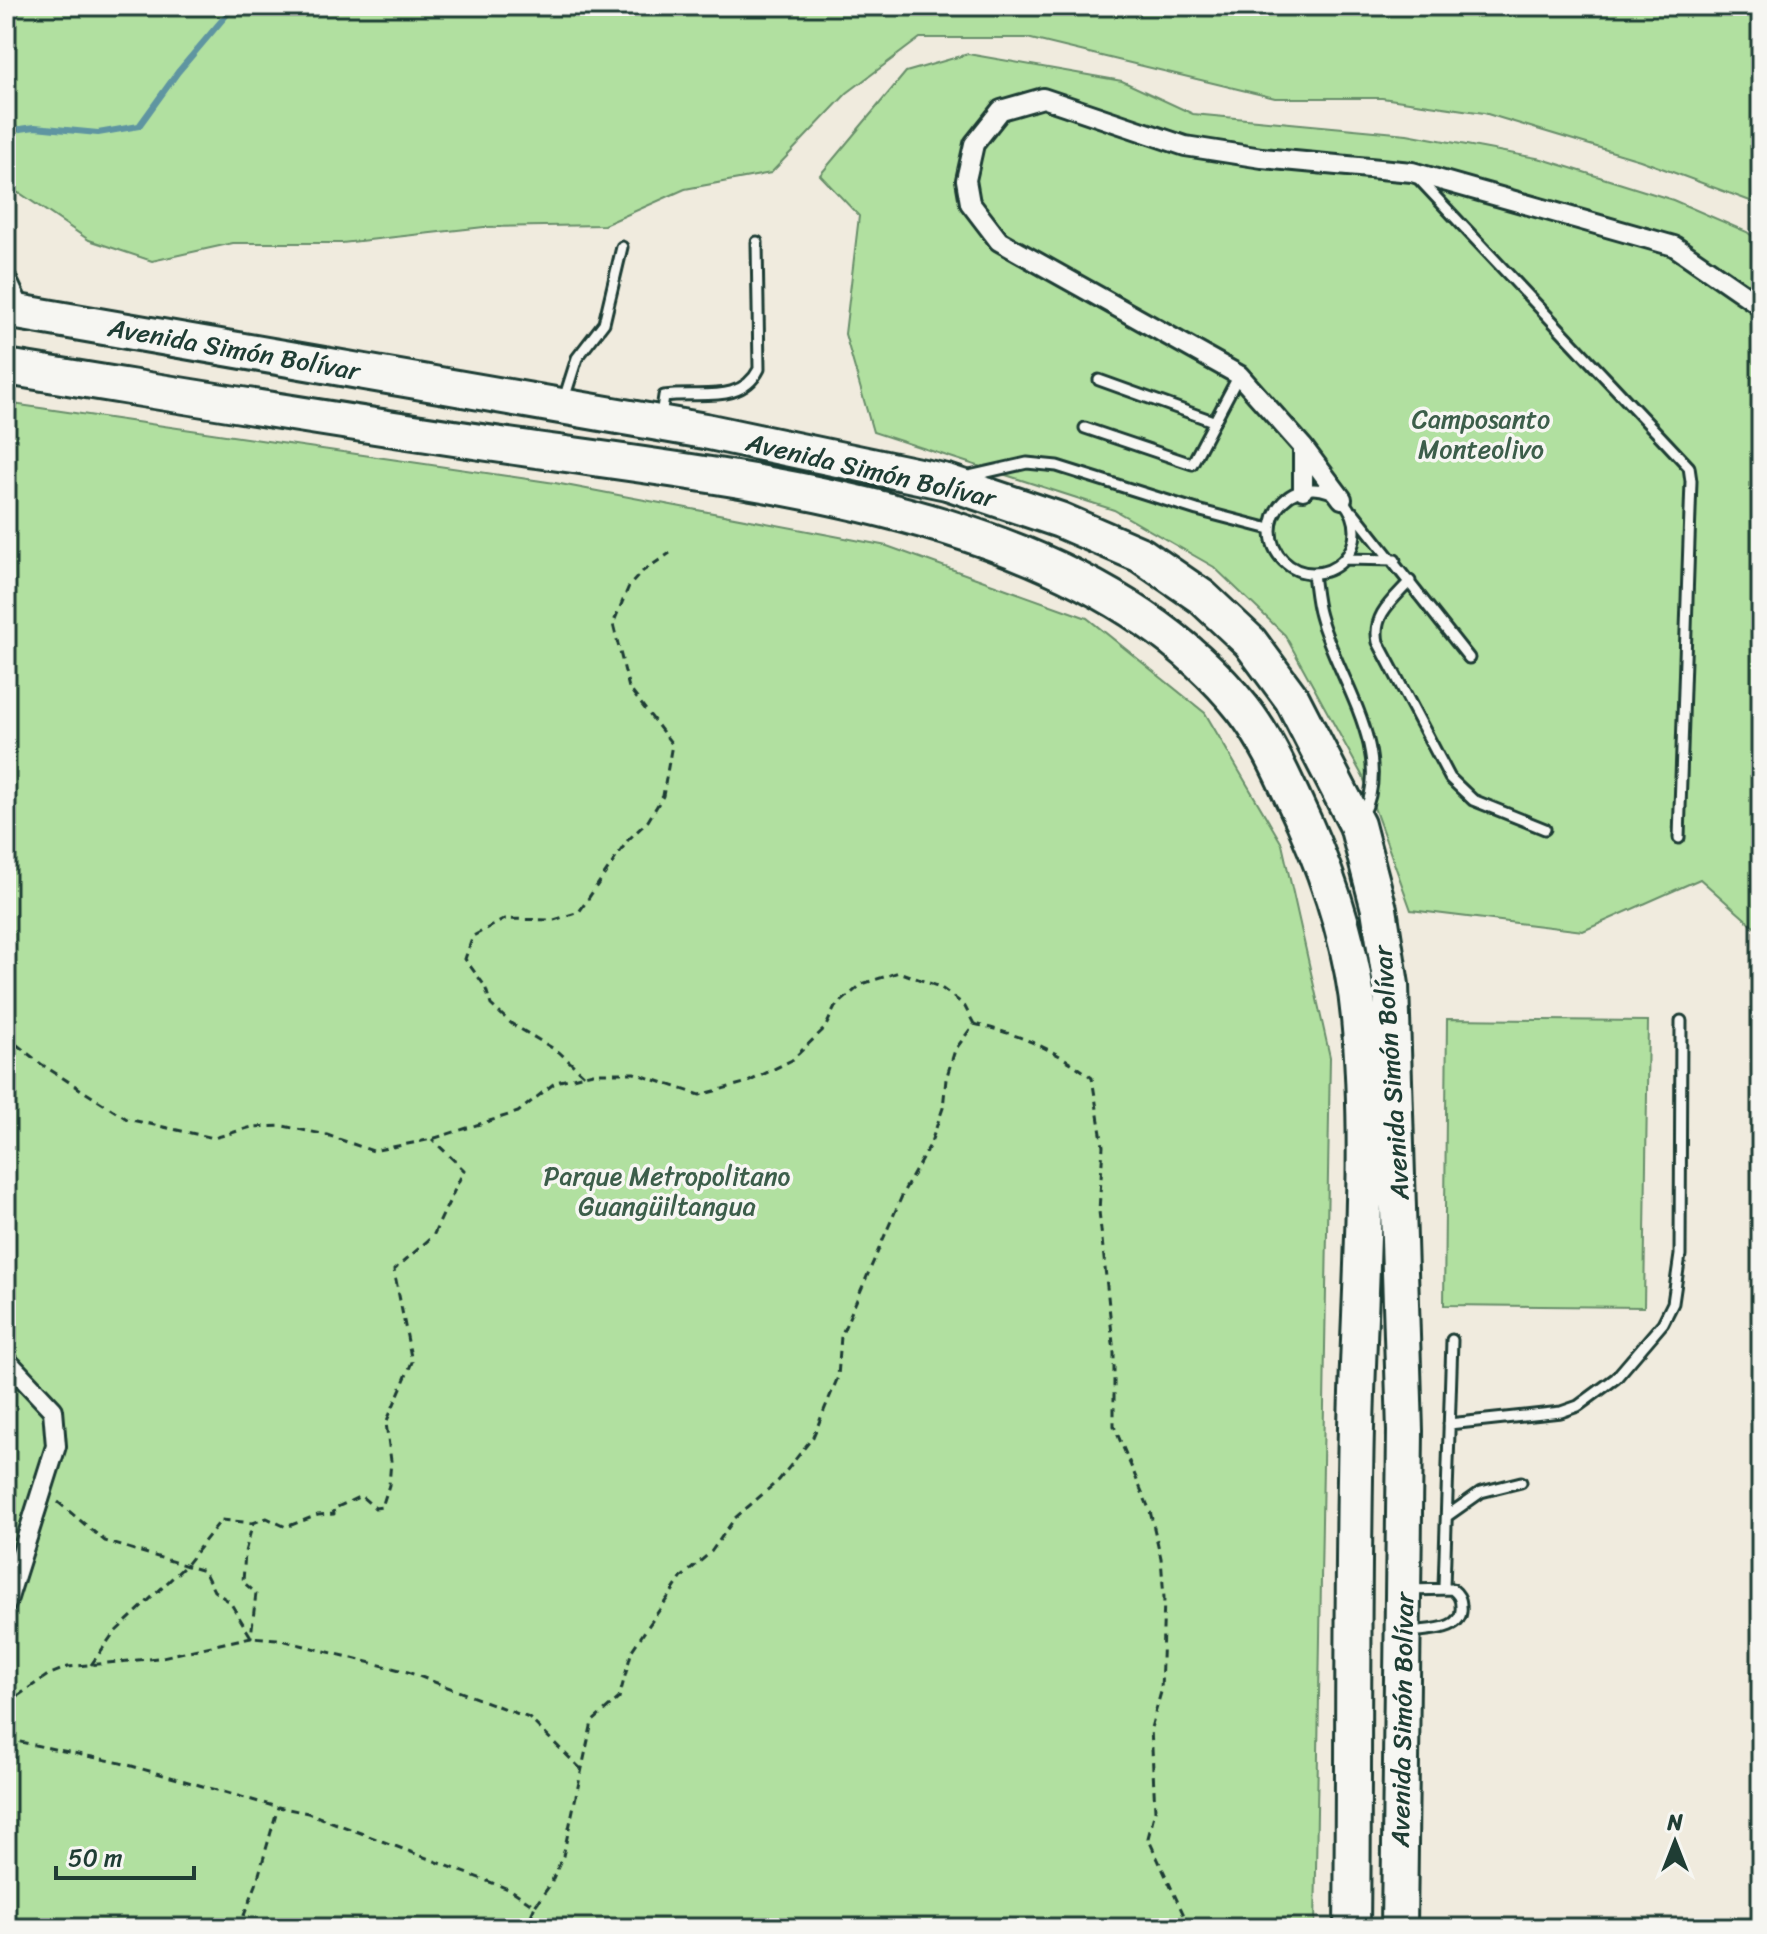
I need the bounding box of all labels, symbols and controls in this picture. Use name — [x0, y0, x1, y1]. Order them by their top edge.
street label: Avenida Simón Bolívar — [103, 304, 365, 394]
park label: Camposanto Monteolivo — [1412, 396, 1550, 472]
street label: Avenida Simón Bolívar — [741, 419, 1002, 521]
street label: Avenida Simón Bolívar — [1359, 943, 1423, 1203]
park label: Parque Metropolitano Guangüiltangua — [544, 1153, 791, 1229]
street label: Avenida Simón Bolívar — [1377, 1591, 1427, 1849]
north arrow — [1635, 1802, 1715, 1882]
text: N — [1666, 1803, 1683, 1842]
scale bar — [56, 1830, 194, 1880]
text: 50 m — [68, 1837, 123, 1879]

